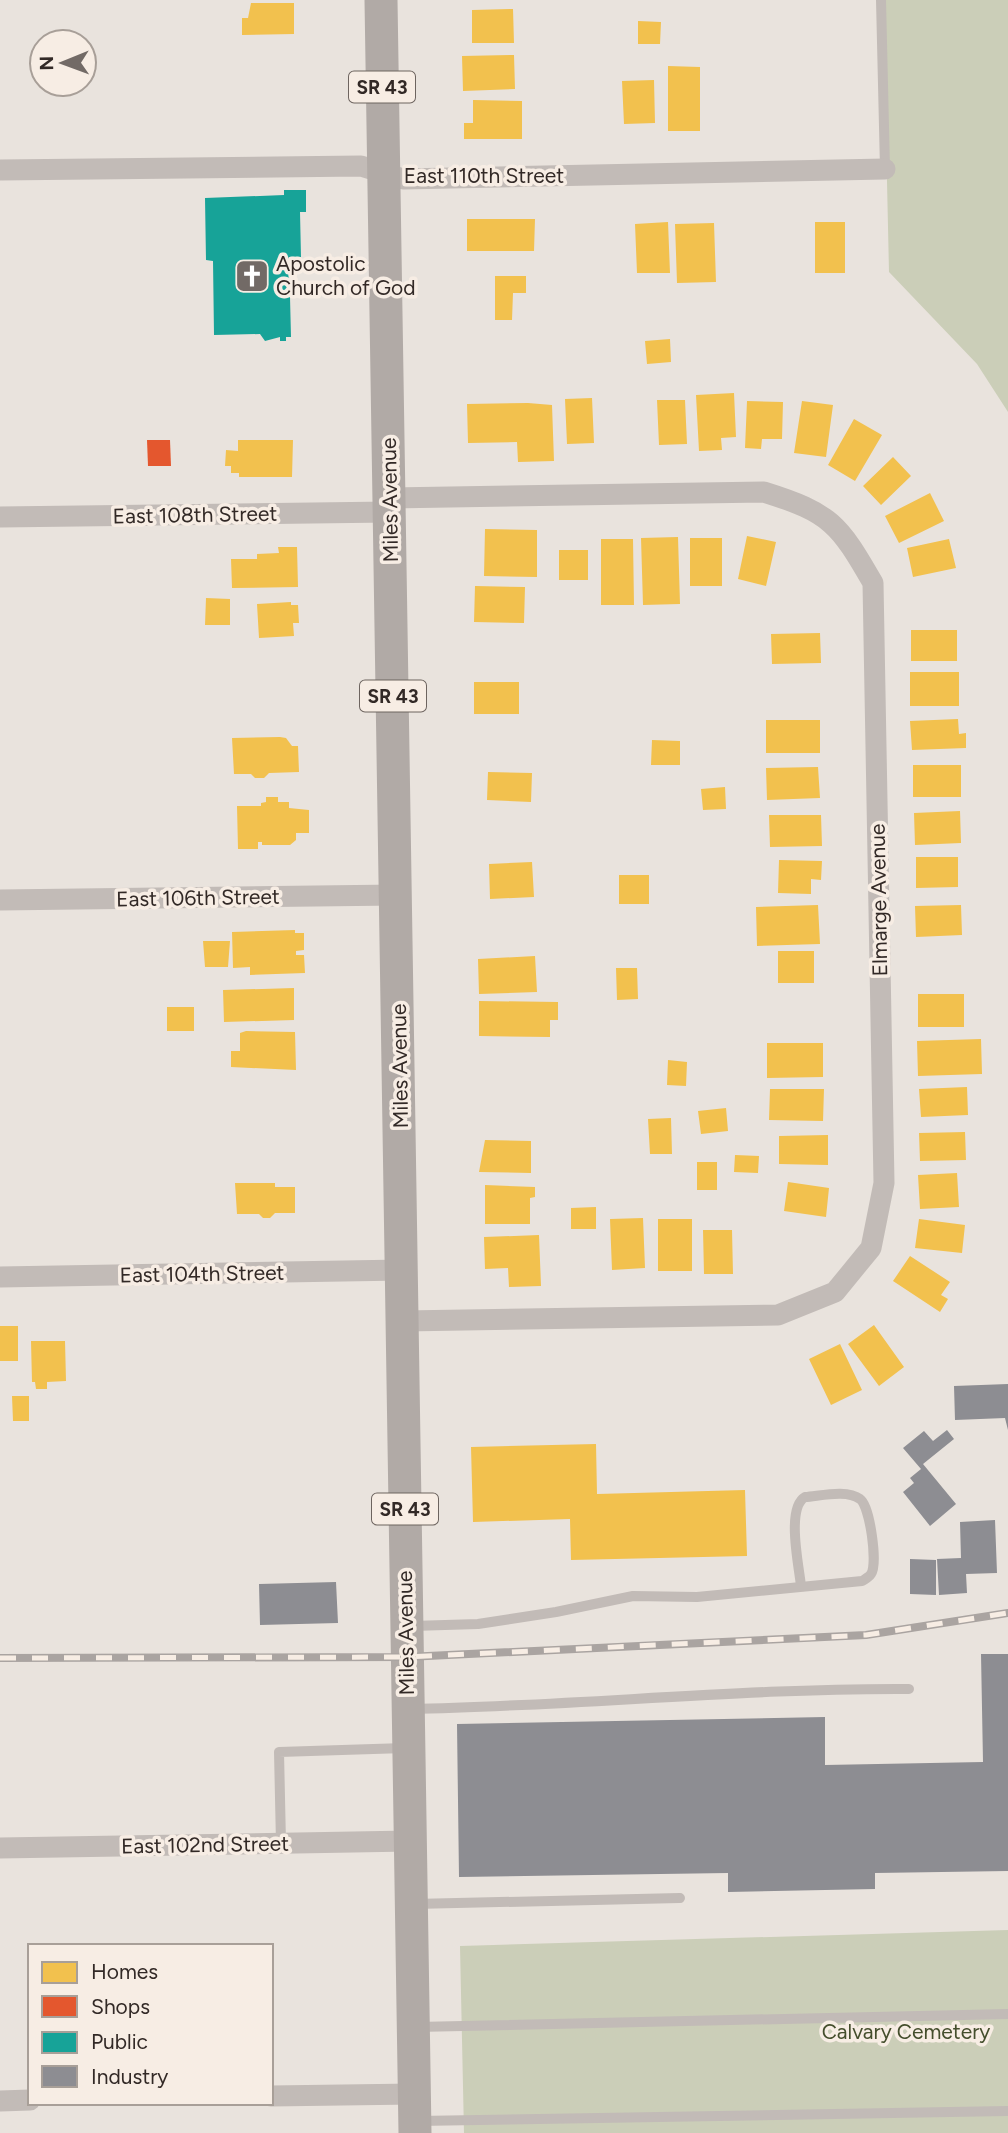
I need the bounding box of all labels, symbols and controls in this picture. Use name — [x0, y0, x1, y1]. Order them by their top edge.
north arrow — [28, 28, 98, 98]
text: N — [35, 56, 58, 71]
road number: SR 43 — [349, 72, 415, 102]
street label: East 110th Street — [404, 163, 564, 188]
place label: Apostolic Church of God — [276, 251, 416, 300]
church icon: Apostolic Church of God — [233, 257, 271, 295]
street label: Miles Avenue — [376, 437, 403, 563]
street label: East 108th Street — [112, 501, 278, 528]
road number: SR 43 — [360, 680, 426, 712]
street label: Elmarge Avenue — [865, 823, 892, 977]
street label: East 106th Street — [116, 884, 280, 911]
street label: Miles Avenue — [386, 1003, 413, 1129]
street label: East 104th Street — [119, 1260, 285, 1287]
road number: SR 43 — [372, 1494, 438, 1525]
street label: Miles Avenue — [392, 1570, 419, 1696]
street label: East 102nd Street — [121, 1831, 289, 1858]
legend — [28, 1944, 273, 2105]
text: Homes — [91, 1959, 158, 1984]
text: Shops — [91, 1994, 150, 2019]
park label: Calvary Cemetery — [822, 2019, 990, 2044]
text: Public — [91, 2029, 148, 2054]
text: Industry — [91, 2064, 168, 2089]

